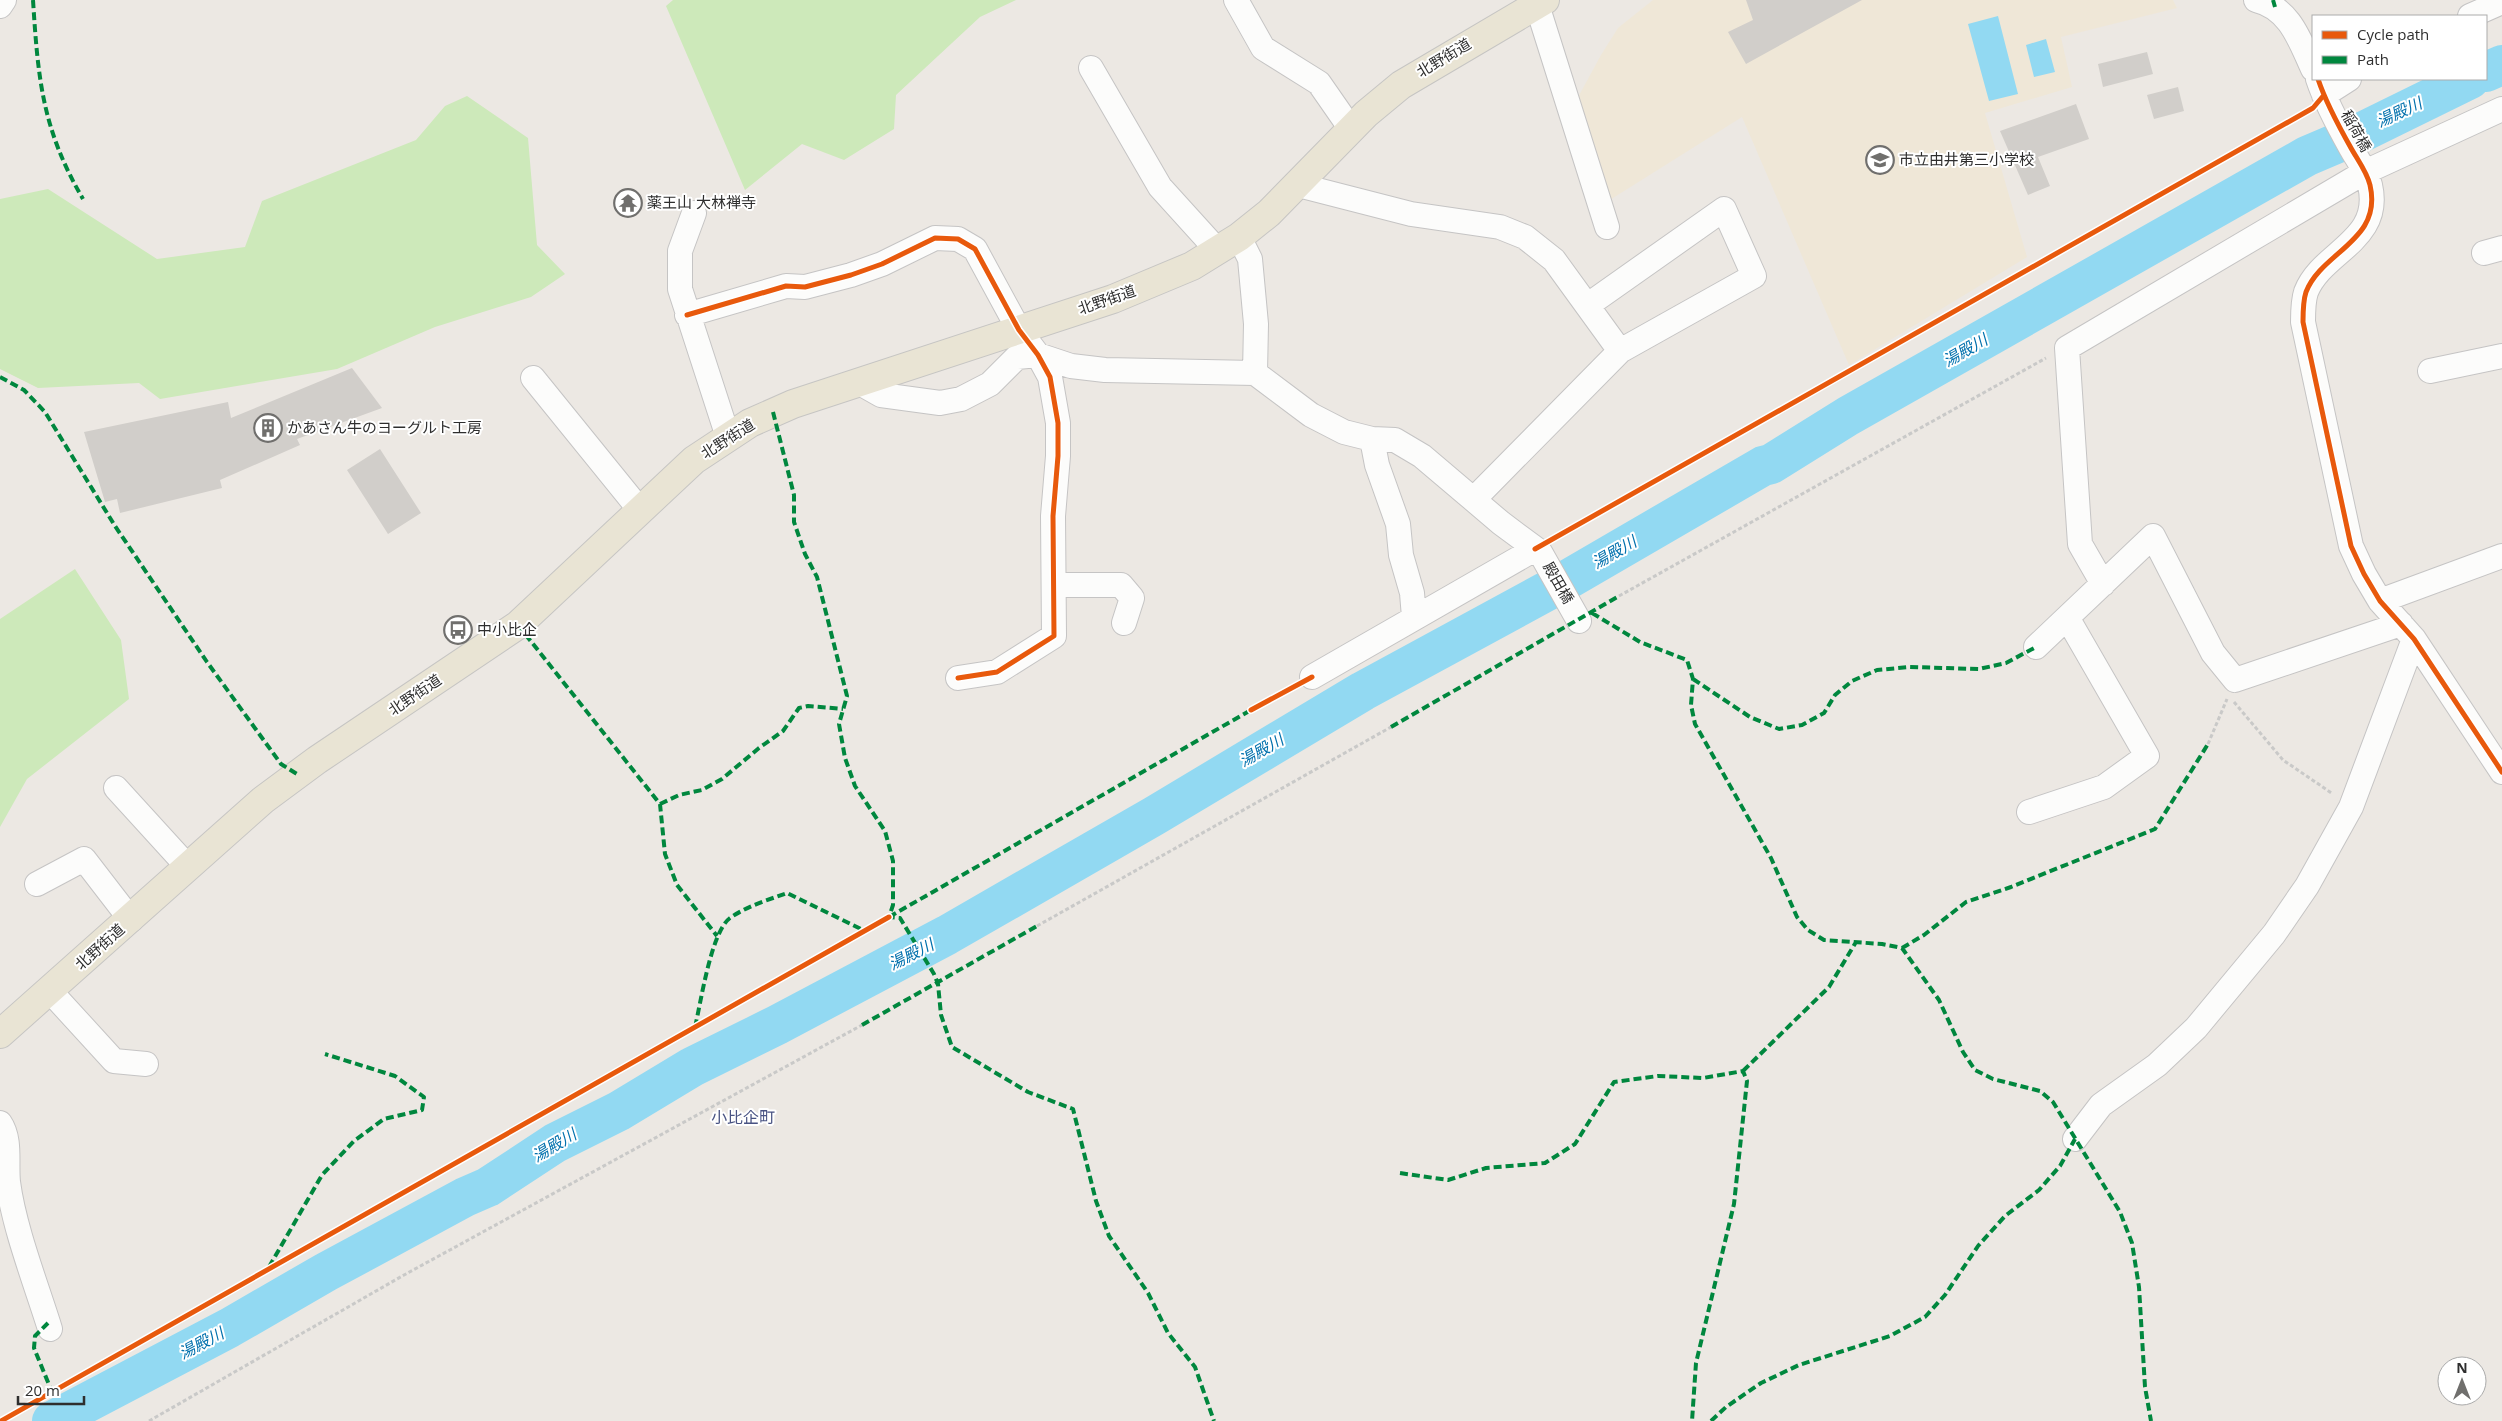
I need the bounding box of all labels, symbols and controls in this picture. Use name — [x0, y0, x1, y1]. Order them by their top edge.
legend — [2312, 15, 2487, 80]
text: Cycle path — [2357, 24, 2429, 44]
street label: 北野街道 — [1413, 33, 1474, 81]
text: Path — [2357, 49, 2389, 69]
water label: 湯殿川 — [2373, 91, 2427, 132]
street label: 稲荷橋 — [2337, 106, 2377, 155]
school or university icon: 市立由井第三小学校 — [1865, 145, 1895, 175]
place label: 市立由井第三小学校 — [1899, 149, 2034, 169]
temple icon: 薬王山 大林禅寺 — [613, 188, 643, 218]
place label: 薬王山 大林禅寺 — [647, 192, 756, 212]
street label: 北野街道 — [1075, 280, 1138, 318]
water label: 湯殿川 — [1939, 327, 1993, 372]
building icon: かあさん牛のヨーグルト工房 — [253, 413, 283, 443]
street label: 北野街道 — [697, 414, 758, 463]
place label: かあさん牛のヨーグルト工房 — [287, 417, 482, 437]
water label: 湯殿川 — [1588, 529, 1642, 574]
street label: 殿田橋 — [1539, 558, 1579, 607]
bus stop icon: 中小比企 — [443, 615, 473, 645]
place label: 中小比企 — [477, 619, 537, 639]
street label: 北野街道 — [384, 669, 445, 719]
water label: 湯殿川 — [1235, 727, 1289, 772]
street label: 北野街道 — [70, 919, 128, 974]
water label: 湯殿川 — [885, 932, 939, 975]
district label: 小比企町 — [711, 1106, 775, 1128]
water label: 湯殿川 — [528, 1122, 582, 1167]
water label: 湯殿川 — [175, 1321, 229, 1364]
north arrow — [2437, 1356, 2487, 1406]
text: N — [2456, 1358, 2468, 1377]
scale bar — [18, 1374, 84, 1406]
text: 20 m — [25, 1380, 60, 1400]

